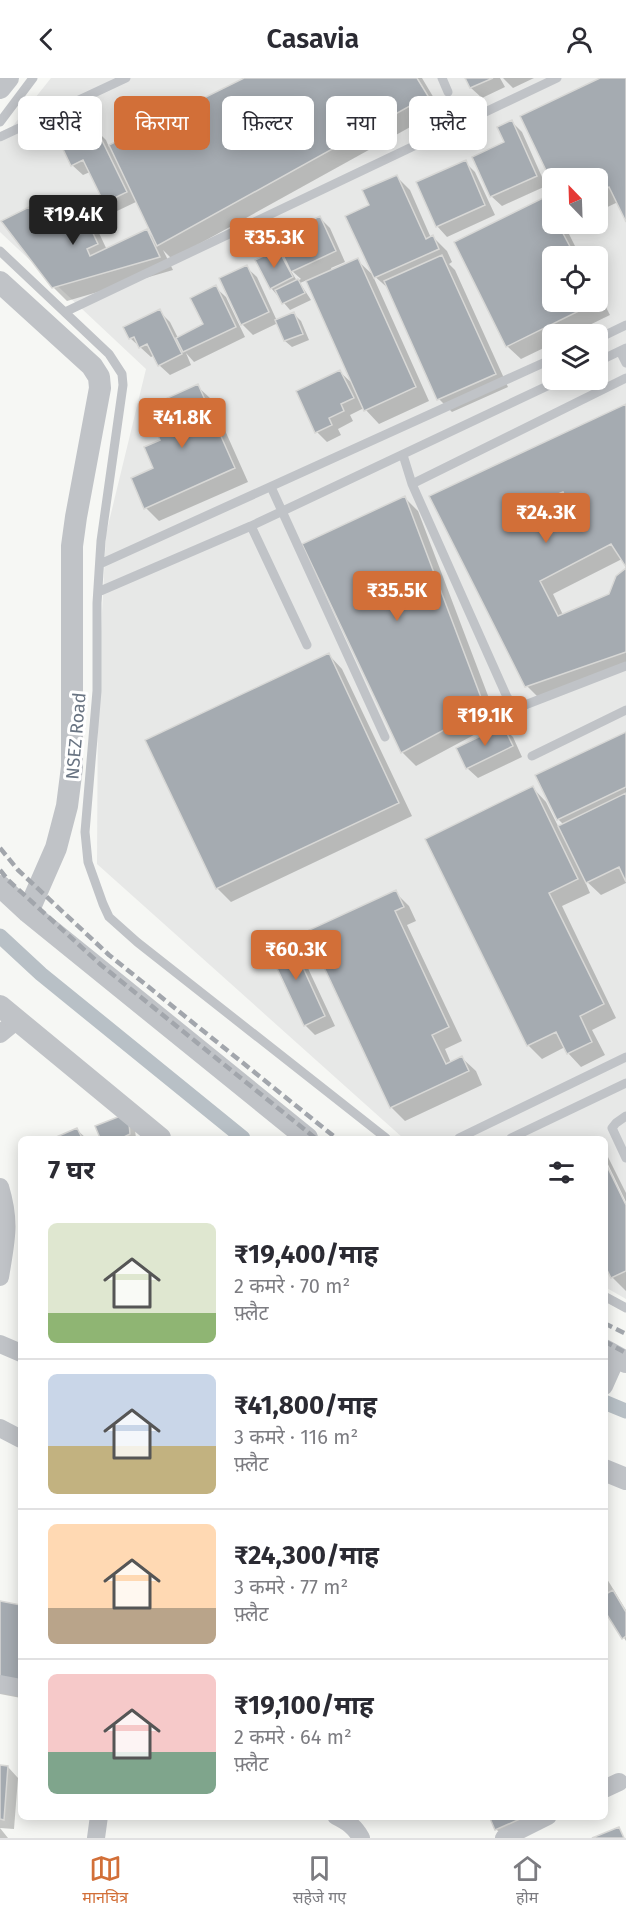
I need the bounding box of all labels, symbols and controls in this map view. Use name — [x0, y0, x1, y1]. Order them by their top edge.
icon: back — [30, 23, 63, 56]
text: Casavia — [267, 23, 359, 55]
icon: person — [563, 23, 596, 56]
chip: खरीदें — [18, 96, 102, 150]
chip: किराया — [114, 96, 210, 150]
chip: फ़िल्टर — [222, 96, 314, 150]
chip: नया — [326, 96, 397, 150]
chip: फ़्लैट — [409, 96, 487, 150]
north arrow — [542, 168, 608, 234]
map controls — [542, 168, 608, 390]
pin: ₹19.4K — [24, 195, 122, 246]
text: ₹19.4K — [43, 202, 103, 226]
pin: ₹35.3K — [225, 218, 323, 269]
text: ₹35.3K — [244, 225, 304, 249]
button: locate — [542, 246, 608, 312]
button: layers — [542, 324, 608, 390]
pin: ₹41.8K — [133, 398, 231, 449]
text: ₹41.8K — [153, 405, 211, 429]
pin: ₹24.3K — [497, 493, 595, 544]
text: ₹24.3K — [516, 500, 576, 524]
pin: ₹35.5K — [348, 571, 446, 622]
text: ₹35.5K — [367, 578, 427, 602]
street label: NSEZ Road — [61, 692, 91, 780]
pin: ₹19.1K — [436, 696, 534, 747]
text: ₹19.1K — [457, 703, 513, 727]
pin: ₹60.3K — [247, 930, 345, 981]
text: ₹60.3K — [265, 937, 327, 961]
text: 7 घर — [48, 1155, 95, 1186]
icon: filters — [545, 1156, 578, 1189]
text: ₹19,400/माह — [234, 1239, 378, 1270]
icon: home — [96, 1247, 168, 1319]
text: 2 कमरे · 70 m² — [234, 1274, 350, 1298]
text: फ़्लैट — [234, 1301, 269, 1325]
text: ₹41,800/माह — [234, 1390, 377, 1421]
icon: home — [96, 1398, 168, 1470]
text: 3 कमरे · 116 m² — [234, 1425, 358, 1449]
text: फ़्लैट — [234, 1452, 269, 1476]
text: ₹24,300/माह — [234, 1540, 379, 1571]
icon: home — [96, 1548, 168, 1620]
text: 3 कमरे · 77 m² — [234, 1575, 348, 1599]
text: फ़्लैट — [234, 1602, 269, 1626]
text: ₹19,100/माह — [234, 1690, 374, 1721]
icon: home — [96, 1698, 168, 1770]
text: 2 कमरे · 64 m² — [234, 1725, 352, 1749]
text: फ़्लैट — [234, 1752, 269, 1776]
tab: मानचित्र — [82, 1852, 128, 1910]
tab: सहेजे गए — [293, 1852, 346, 1910]
tab: होम — [511, 1852, 544, 1910]

